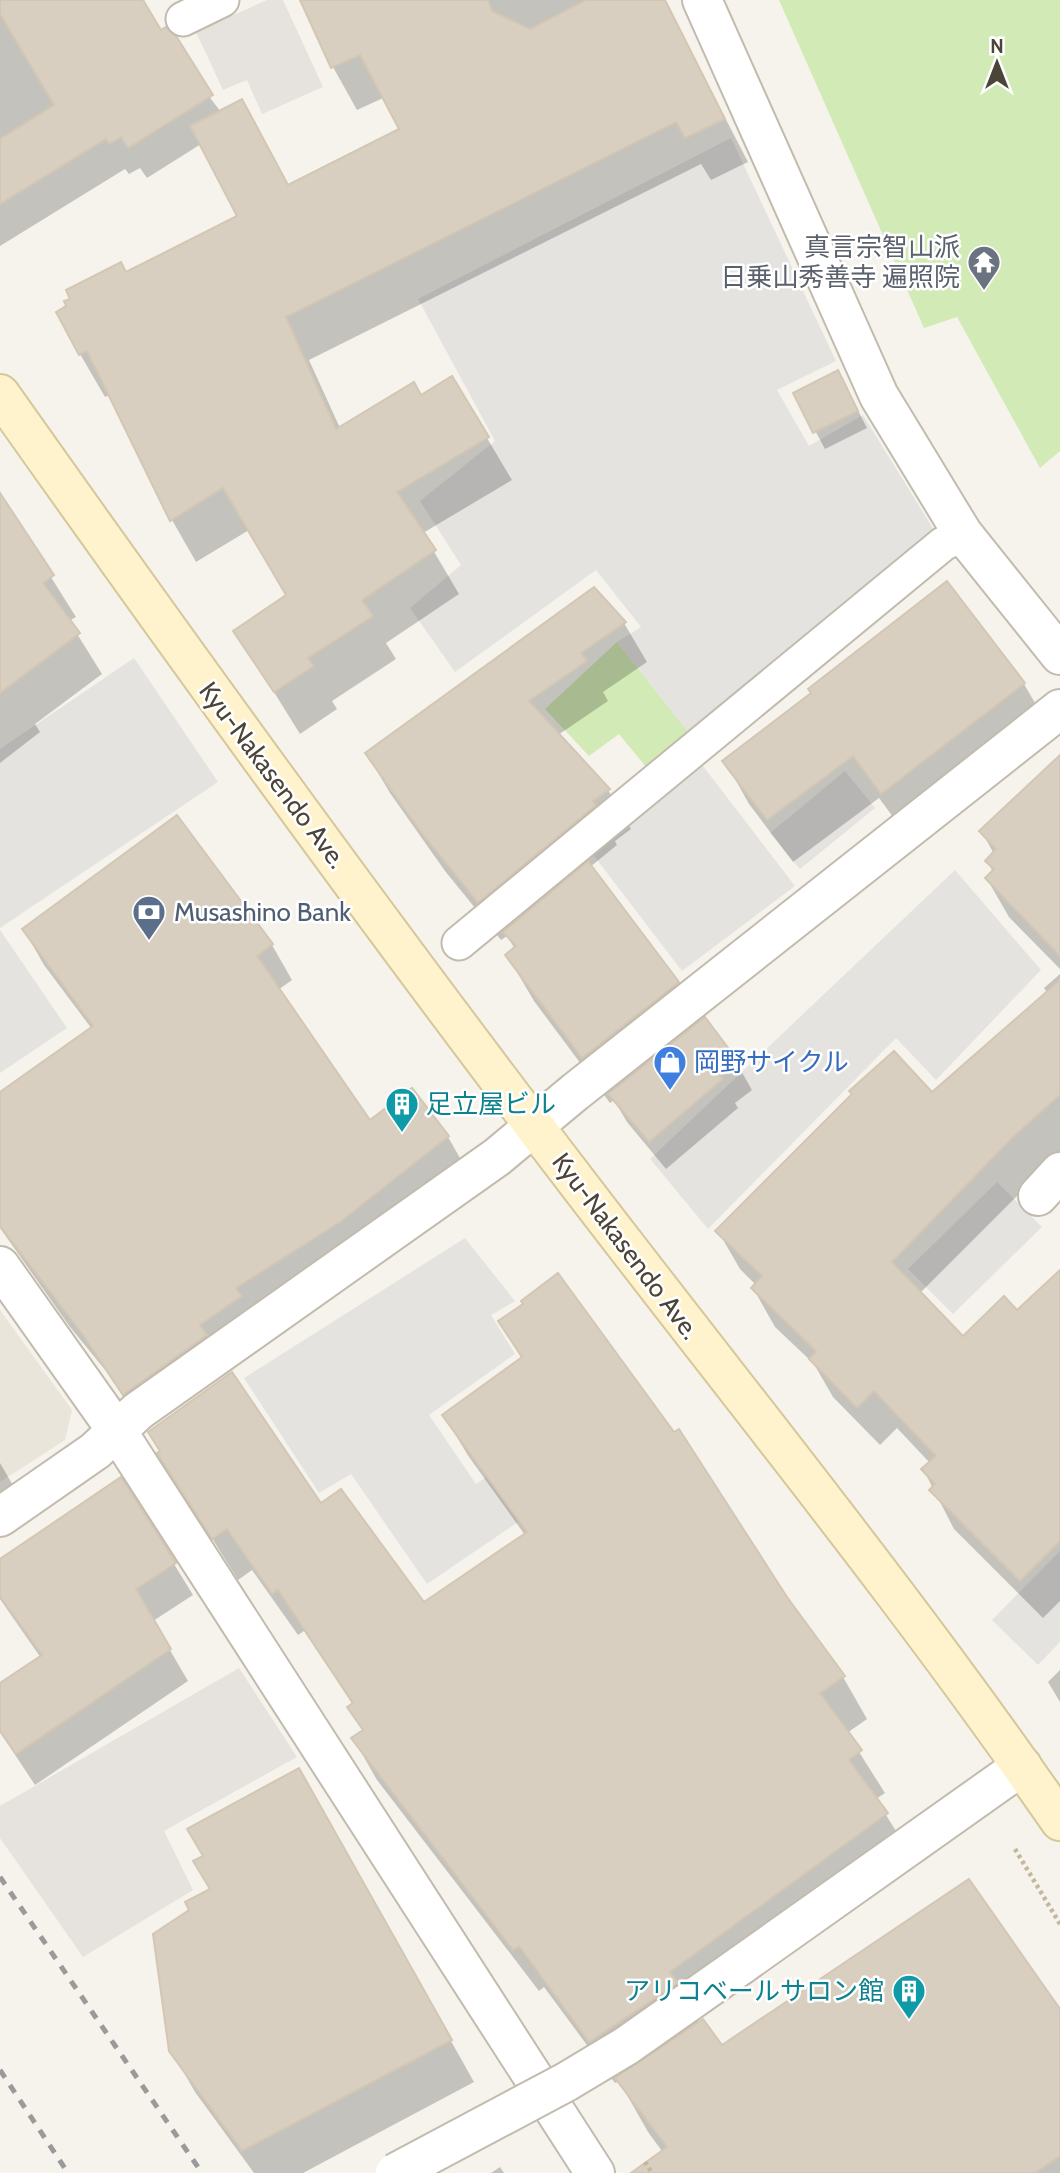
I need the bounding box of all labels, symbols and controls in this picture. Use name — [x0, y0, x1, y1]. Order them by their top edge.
north arrow — [962, 28, 1032, 98]
text: N — [990, 35, 1004, 58]
place label: 真言宗智山派 日乗山秀善寺 遍照院 — [720, 231, 960, 293]
temple icon: 真言宗智山派 日乗山秀善寺 遍照院 — [965, 243, 1003, 292]
street label: Kyu-Nakasendo Ave. — [192, 675, 354, 875]
bank icon: Musashino Bank — [130, 893, 168, 942]
place label: Musashino Bank — [174, 896, 351, 928]
shop icon: 岡野サイクル — [651, 1043, 689, 1092]
place label: 岡野サイクル — [694, 1046, 849, 1078]
building icon: 足立屋ビル — [383, 1085, 421, 1134]
place label: 足立屋ビル — [426, 1088, 556, 1120]
street label: Kyu-Nakasendo Ave. — [545, 1146, 707, 1346]
building icon: アリコベールサロン館 — [890, 1972, 928, 2021]
place label: アリコベールサロン館 — [624, 1975, 884, 2007]

